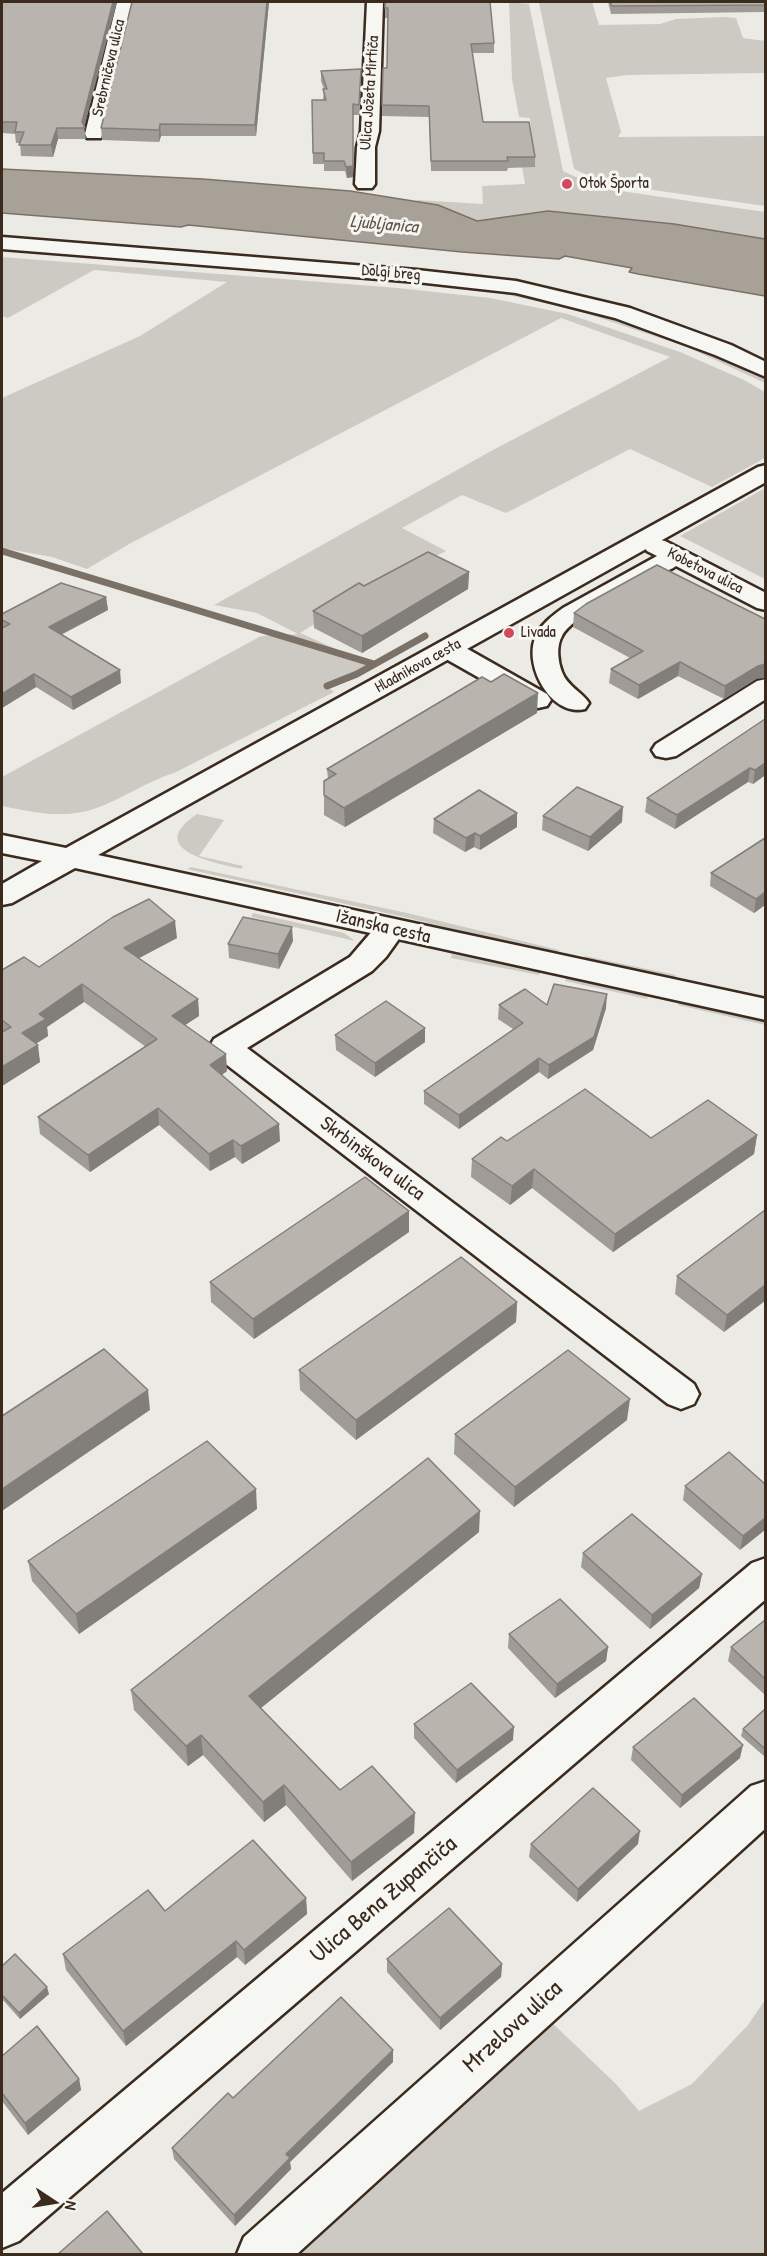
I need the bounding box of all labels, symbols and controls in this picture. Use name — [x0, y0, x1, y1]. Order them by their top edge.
street label: Srebrničeva ulica — [89, 18, 129, 118]
street label: Ulica Jožeta Mirtiča — [356, 35, 384, 151]
place label: Otok Športa — [579, 174, 649, 194]
marker: Otok Športa — [560, 177, 574, 191]
water label: Ljubljanica — [349, 211, 419, 239]
street label: Dolgi breg — [361, 261, 421, 285]
street label: Kobetova ulica — [664, 544, 746, 598]
place label: Livada — [521, 623, 556, 643]
marker: Livada — [502, 626, 516, 640]
street label: Hladnikova cesta — [372, 635, 464, 697]
street label: Ižanska cesta — [333, 904, 433, 950]
street label: Skrbinškova ulica — [315, 1112, 429, 1206]
street label: Ulica Bena Zupančiča — [305, 1830, 463, 1970]
street label: Mrzelova ulica — [457, 1975, 569, 2079]
north arrow — [24, 2172, 84, 2232]
text: N — [60, 2199, 83, 2212]

